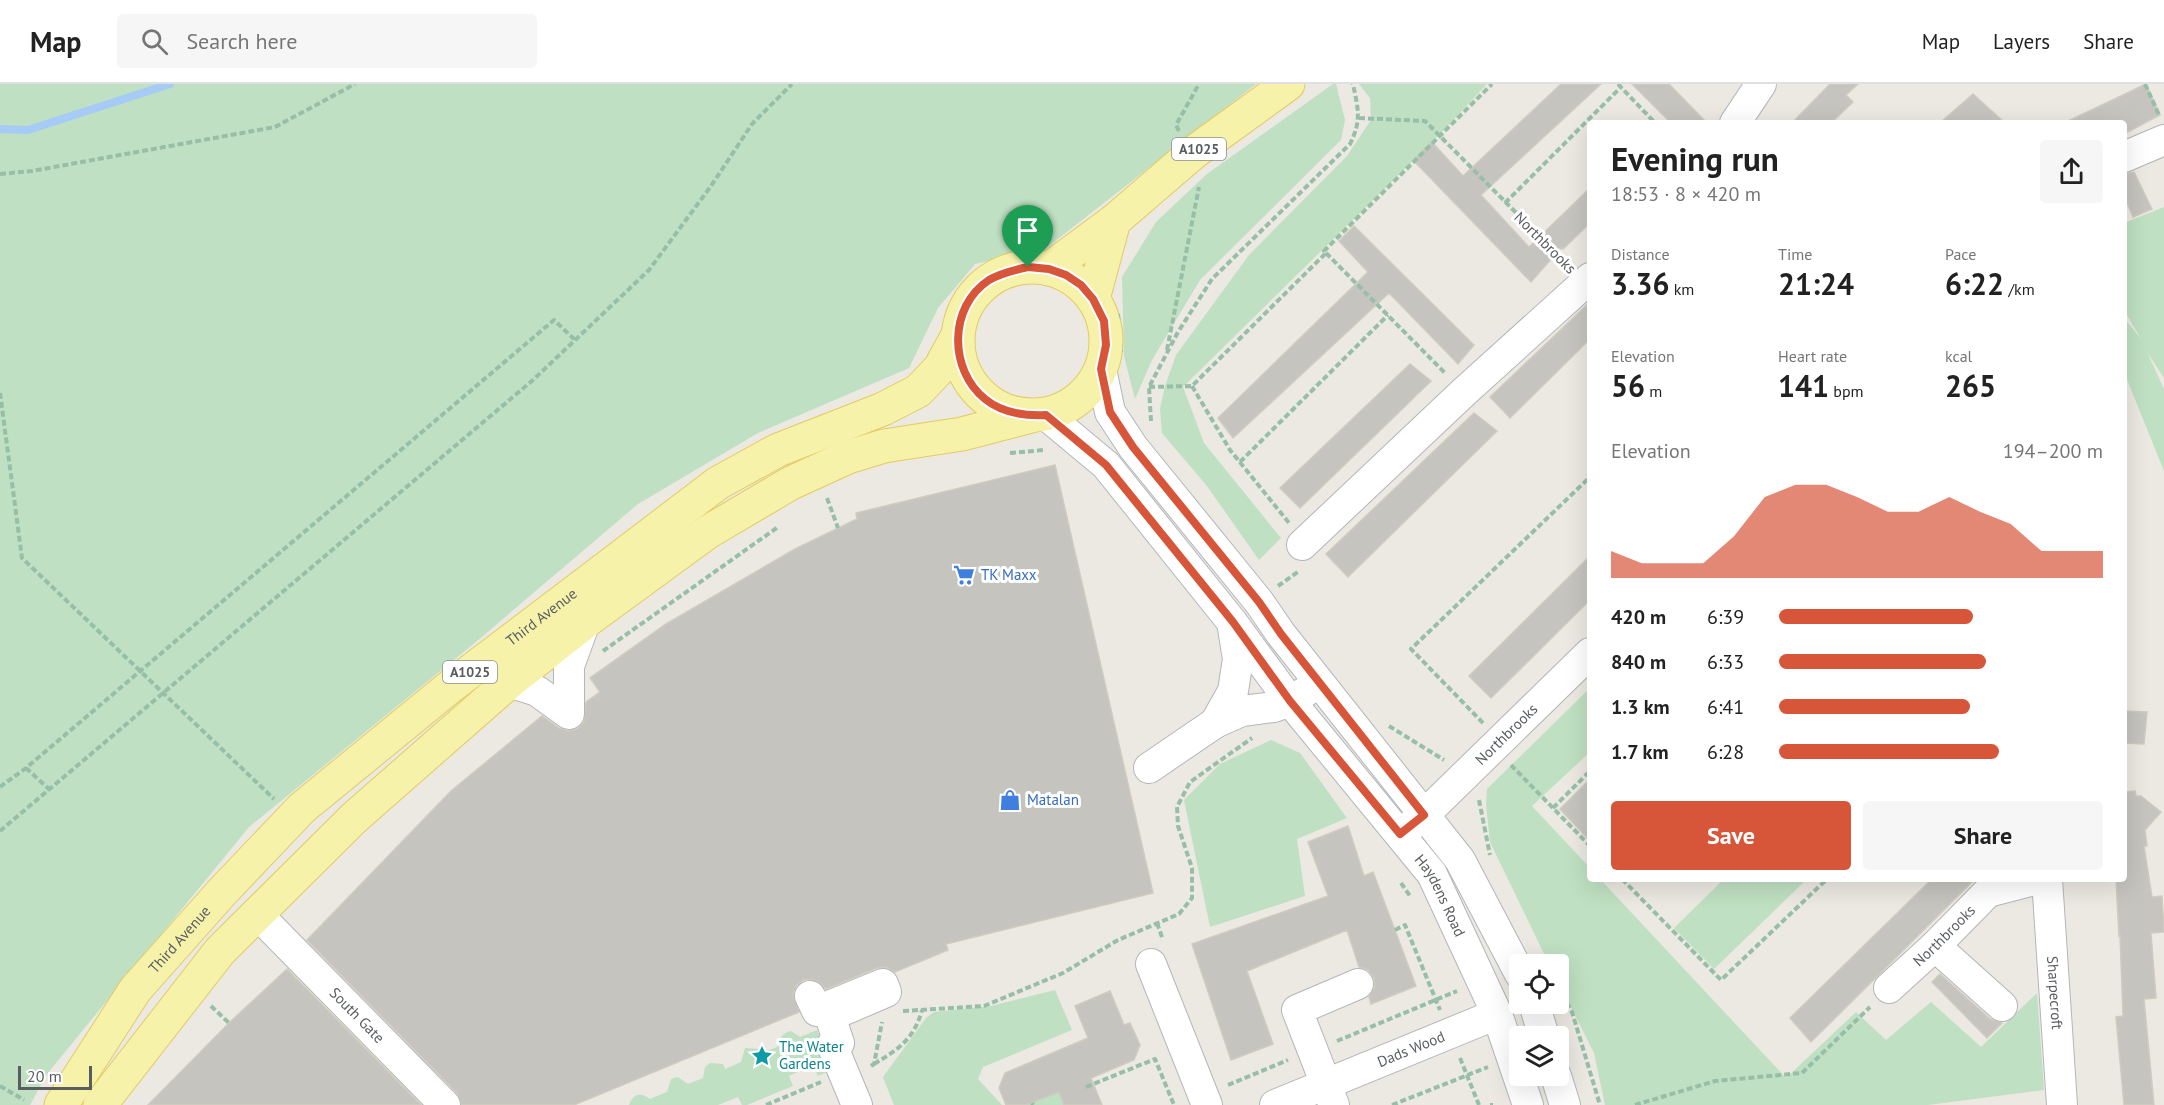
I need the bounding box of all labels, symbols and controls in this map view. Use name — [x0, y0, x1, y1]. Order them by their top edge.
search box — [117, 14, 537, 68]
text: Map — [30, 23, 81, 60]
icon: search — [138, 25, 171, 58]
text: Search here — [186, 27, 297, 55]
text: Map — [1922, 28, 1960, 55]
text: Layers — [1993, 28, 2050, 55]
text: Share — [2083, 28, 2134, 55]
text: Evening run — [1611, 137, 1779, 180]
road number: A1025 — [1172, 138, 1226, 160]
button: share — [2040, 140, 2103, 203]
text: 18:53 · 8 × 420 m — [1611, 181, 1761, 207]
pin — [1002, 205, 1053, 267]
street label: Northbrooks — [1510, 208, 1580, 278]
icon: arrive — [1011, 214, 1044, 247]
text: Distance — [1611, 244, 1670, 264]
text: Time — [1778, 244, 1812, 264]
text: Pace — [1945, 244, 1976, 264]
text: 3.36 — [1611, 264, 1669, 303]
text: 21:24 — [1778, 264, 1854, 303]
text: 6:22 — [1945, 264, 2004, 303]
text: km — [1669, 279, 1694, 299]
text: /km — [2004, 279, 2035, 299]
text: Elevation — [1611, 346, 1675, 366]
text: Heart rate — [1778, 346, 1847, 366]
text: kcal — [1945, 346, 1972, 366]
text: 56 — [1611, 366, 1645, 405]
text: 141 — [1778, 366, 1829, 405]
text: 265 — [1945, 366, 1996, 405]
text: m — [1645, 381, 1662, 401]
text: bpm — [1829, 381, 1864, 401]
text: Elevation — [1611, 438, 1691, 464]
text: 194–200 m — [2003, 438, 2103, 464]
supermarket icon: TK Maxx — [952, 563, 976, 587]
place label: TK Maxx — [981, 565, 1037, 584]
street label: Third Avenue — [502, 584, 580, 650]
text: 420 m — [1611, 604, 1666, 630]
text: 6:39 — [1707, 604, 1744, 630]
text: 840 m — [1611, 649, 1666, 675]
text: 6:33 — [1707, 649, 1744, 675]
road number: A1025 — [443, 661, 497, 683]
text: 1.3 km — [1611, 694, 1670, 720]
text: 6:41 — [1707, 694, 1744, 720]
street label: Northbrooks — [1471, 699, 1541, 769]
text: 1.7 km — [1611, 739, 1669, 765]
text: 6:28 — [1707, 739, 1744, 765]
shop icon: Matalan — [998, 788, 1022, 812]
place label: Matalan — [1027, 790, 1079, 809]
button: Save — [1611, 801, 1851, 870]
button: Share — [1863, 801, 2103, 870]
street label: Haydens Road — [1411, 850, 1470, 940]
street label: Northbrooks — [1909, 901, 1979, 970]
street label: Third Avenue — [144, 902, 214, 977]
map controls — [1509, 954, 1569, 1086]
button: locate — [1509, 954, 1569, 1014]
street label: Sharpecroft — [2043, 955, 2067, 1030]
street label: South Gate — [326, 983, 389, 1047]
street label: Dads Wood — [1374, 1026, 1447, 1071]
button: layers — [1509, 1026, 1569, 1086]
place label: The Water Gardens — [779, 1037, 844, 1073]
place icon: The Water Gardens — [750, 1044, 774, 1068]
scale bar — [18, 1063, 92, 1090]
text: 20 m — [27, 1066, 62, 1086]

